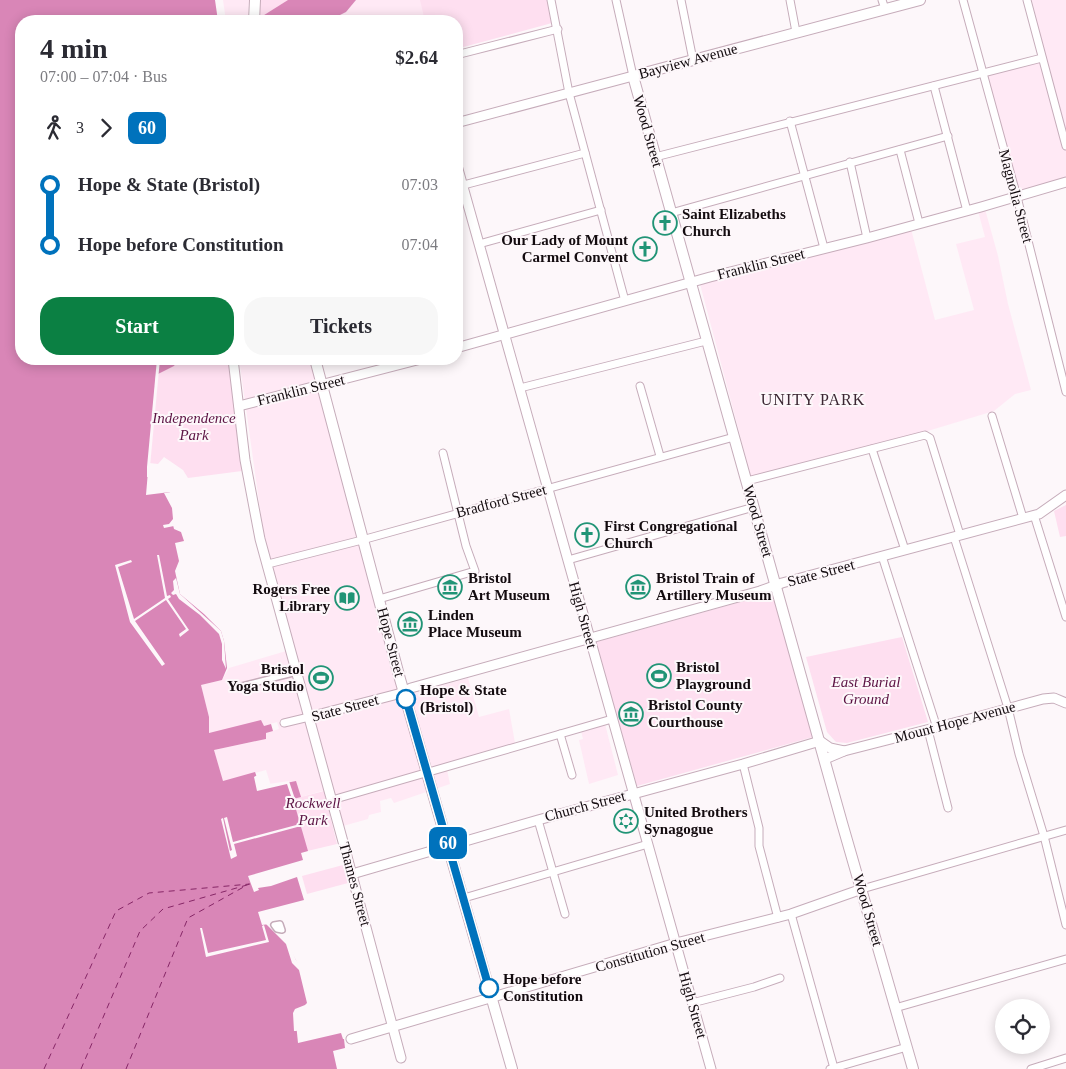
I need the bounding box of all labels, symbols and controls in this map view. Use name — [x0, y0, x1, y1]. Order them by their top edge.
text: 4 min — [40, 33, 108, 64]
street label: Bayview Avenue — [637, 40, 740, 82]
text: $2.64 — [395, 47, 438, 68]
text: 07:00 – 07:04 · Bus — [40, 68, 167, 85]
street label: Wood Street — [630, 93, 666, 170]
icon: walk — [40, 114, 68, 142]
icon: forward — [92, 114, 120, 142]
text: 60 — [138, 118, 156, 138]
text: 3 — [76, 119, 84, 136]
street label: Magnolia Street — [996, 147, 1036, 245]
text: Hope & State (Bristol) — [78, 174, 260, 195]
text: 07:03 — [402, 176, 438, 193]
place label: Saint Elizabeths Church — [682, 206, 786, 239]
church icon: Saint Elizabeths Church — [652, 210, 678, 236]
place label: Our Lady of Mount Carmel Convent — [501, 232, 628, 265]
text: Hope before Constitution — [78, 234, 283, 255]
text: 07:04 — [402, 236, 438, 253]
church icon: Our Lady of Mount Carmel Convent — [632, 236, 658, 262]
street label: Franklin Street — [716, 245, 807, 283]
button: Start — [40, 297, 234, 355]
button: Tickets — [244, 297, 438, 355]
street label: Franklin Street — [256, 371, 347, 409]
district label: UNITY PARK — [761, 391, 865, 408]
park label: Independence Park — [151, 410, 236, 443]
street label: Bradford Street — [454, 481, 549, 521]
street label: Wood Street — [740, 483, 776, 560]
place label: First Congregational Church — [604, 518, 737, 551]
church icon: First Congregational Church — [574, 522, 600, 548]
street label: State Street — [786, 556, 857, 590]
place label: Bristol Art Museum — [468, 570, 551, 603]
place label: Bristol Train of Artillery Museum — [656, 570, 772, 603]
museum icon: Bristol Art Museum — [437, 574, 463, 600]
museum icon: Bristol Train of Artillery Museum — [625, 574, 651, 600]
street label: High Street — [566, 580, 600, 651]
place label: Rogers Free Library — [252, 581, 330, 614]
library icon: Rogers Free Library — [334, 585, 360, 611]
street label: Hope Street — [374, 606, 408, 679]
place label: Linden Place Museum — [428, 607, 522, 640]
museum icon: Linden Place Museum — [397, 611, 423, 637]
place label: Bristol Playground — [676, 659, 751, 692]
place label: Bristol Yoga Studio — [227, 661, 304, 694]
sports icon: Bristol Playground — [646, 663, 672, 689]
sports icon: Bristol Yoga Studio — [308, 665, 334, 691]
park label: East Burial Ground — [831, 674, 900, 707]
place label: Hope & State (Bristol) — [420, 682, 507, 716]
marker: Hope & State (Bristol) — [396, 689, 416, 709]
street label: State Street — [310, 691, 381, 725]
place label: Bristol County Courthouse — [648, 697, 743, 730]
street label: Mount Hope Avenue — [893, 698, 1018, 746]
museum icon: Bristol County Courthouse — [618, 701, 644, 727]
street label: Church Street — [543, 787, 628, 824]
park label: Rockwell Park — [285, 795, 340, 828]
place label: United Brothers Synagogue — [644, 804, 748, 837]
synagogue icon: United Brothers Synagogue — [613, 808, 639, 834]
line badge: 60 — [426, 827, 470, 859]
text: 60 — [439, 833, 457, 853]
street label: Thames Street — [336, 840, 374, 929]
street label: Wood Street — [850, 872, 886, 949]
street label: Constitution Street — [594, 929, 707, 975]
street label: High Street — [676, 970, 710, 1041]
place label: Hope before Constitution — [503, 971, 584, 1004]
marker: Hope before Constitution — [479, 978, 499, 998]
map controls — [995, 999, 1050, 1054]
button: locate — [995, 999, 1050, 1054]

